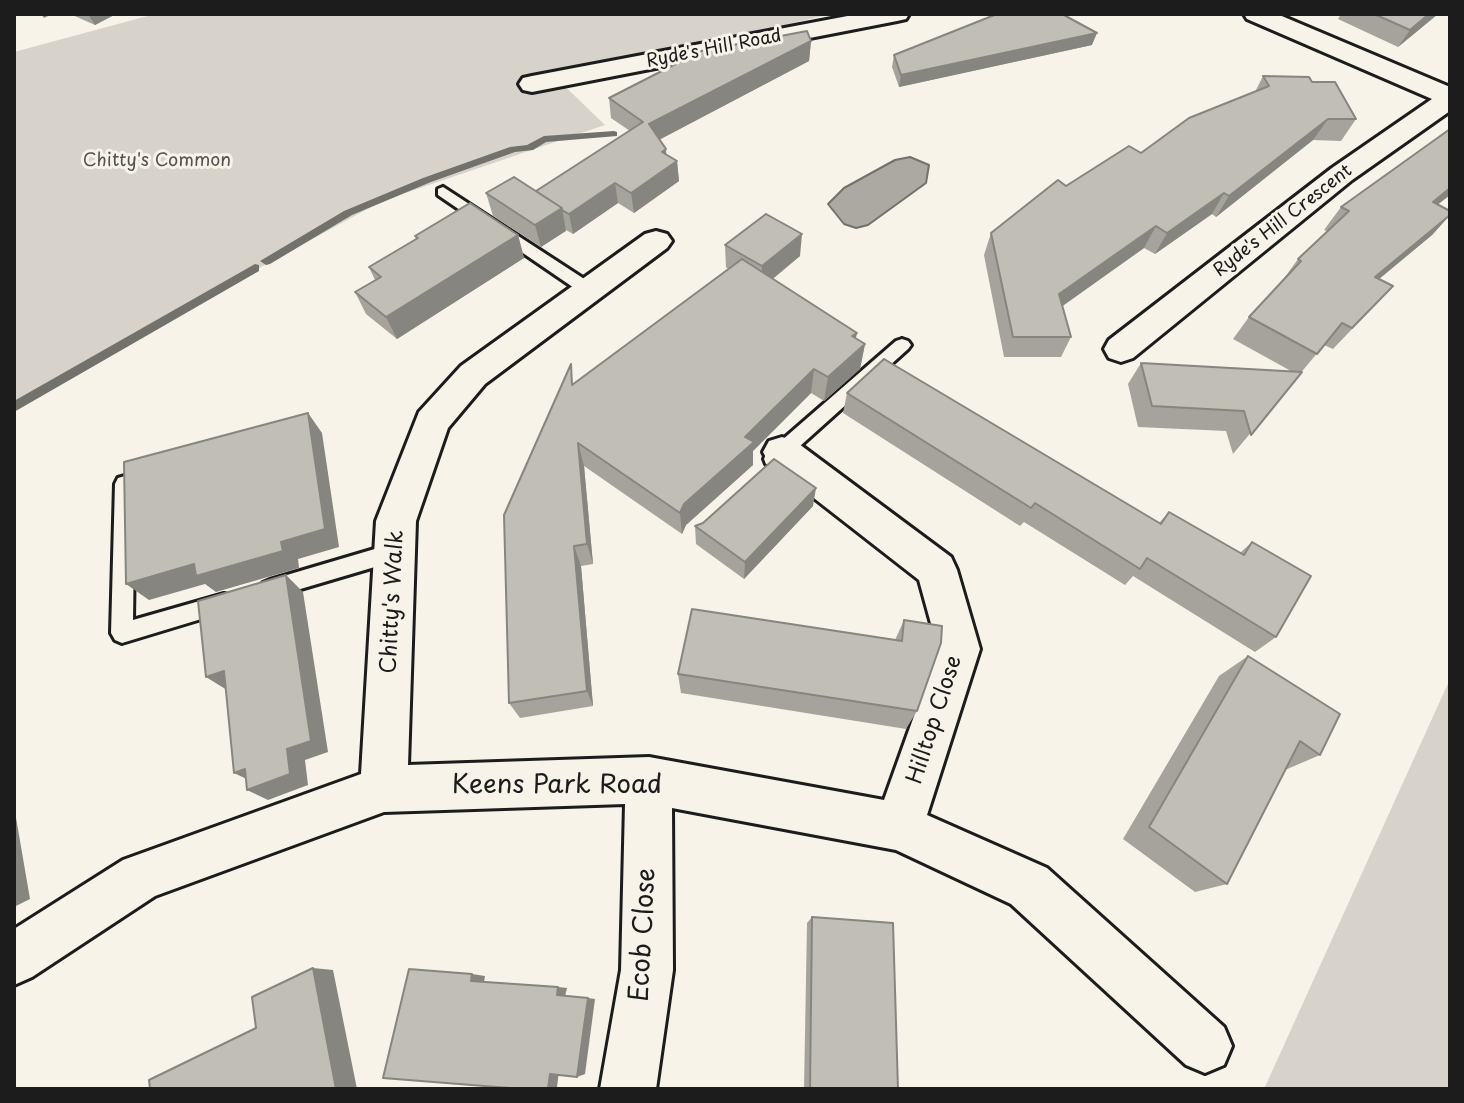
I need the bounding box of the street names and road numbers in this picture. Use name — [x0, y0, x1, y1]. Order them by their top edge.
street label: Ryde's Hill Road — [645, 25, 783, 73]
street label: Ryde's Hill Crescent — [1209, 160, 1357, 282]
street label: Chitty's Walk — [376, 530, 410, 674]
street label: Hilltop Close — [902, 653, 968, 787]
street label: Keens Park Road — [452, 770, 662, 802]
street label: Ecob Close — [625, 867, 663, 1003]

